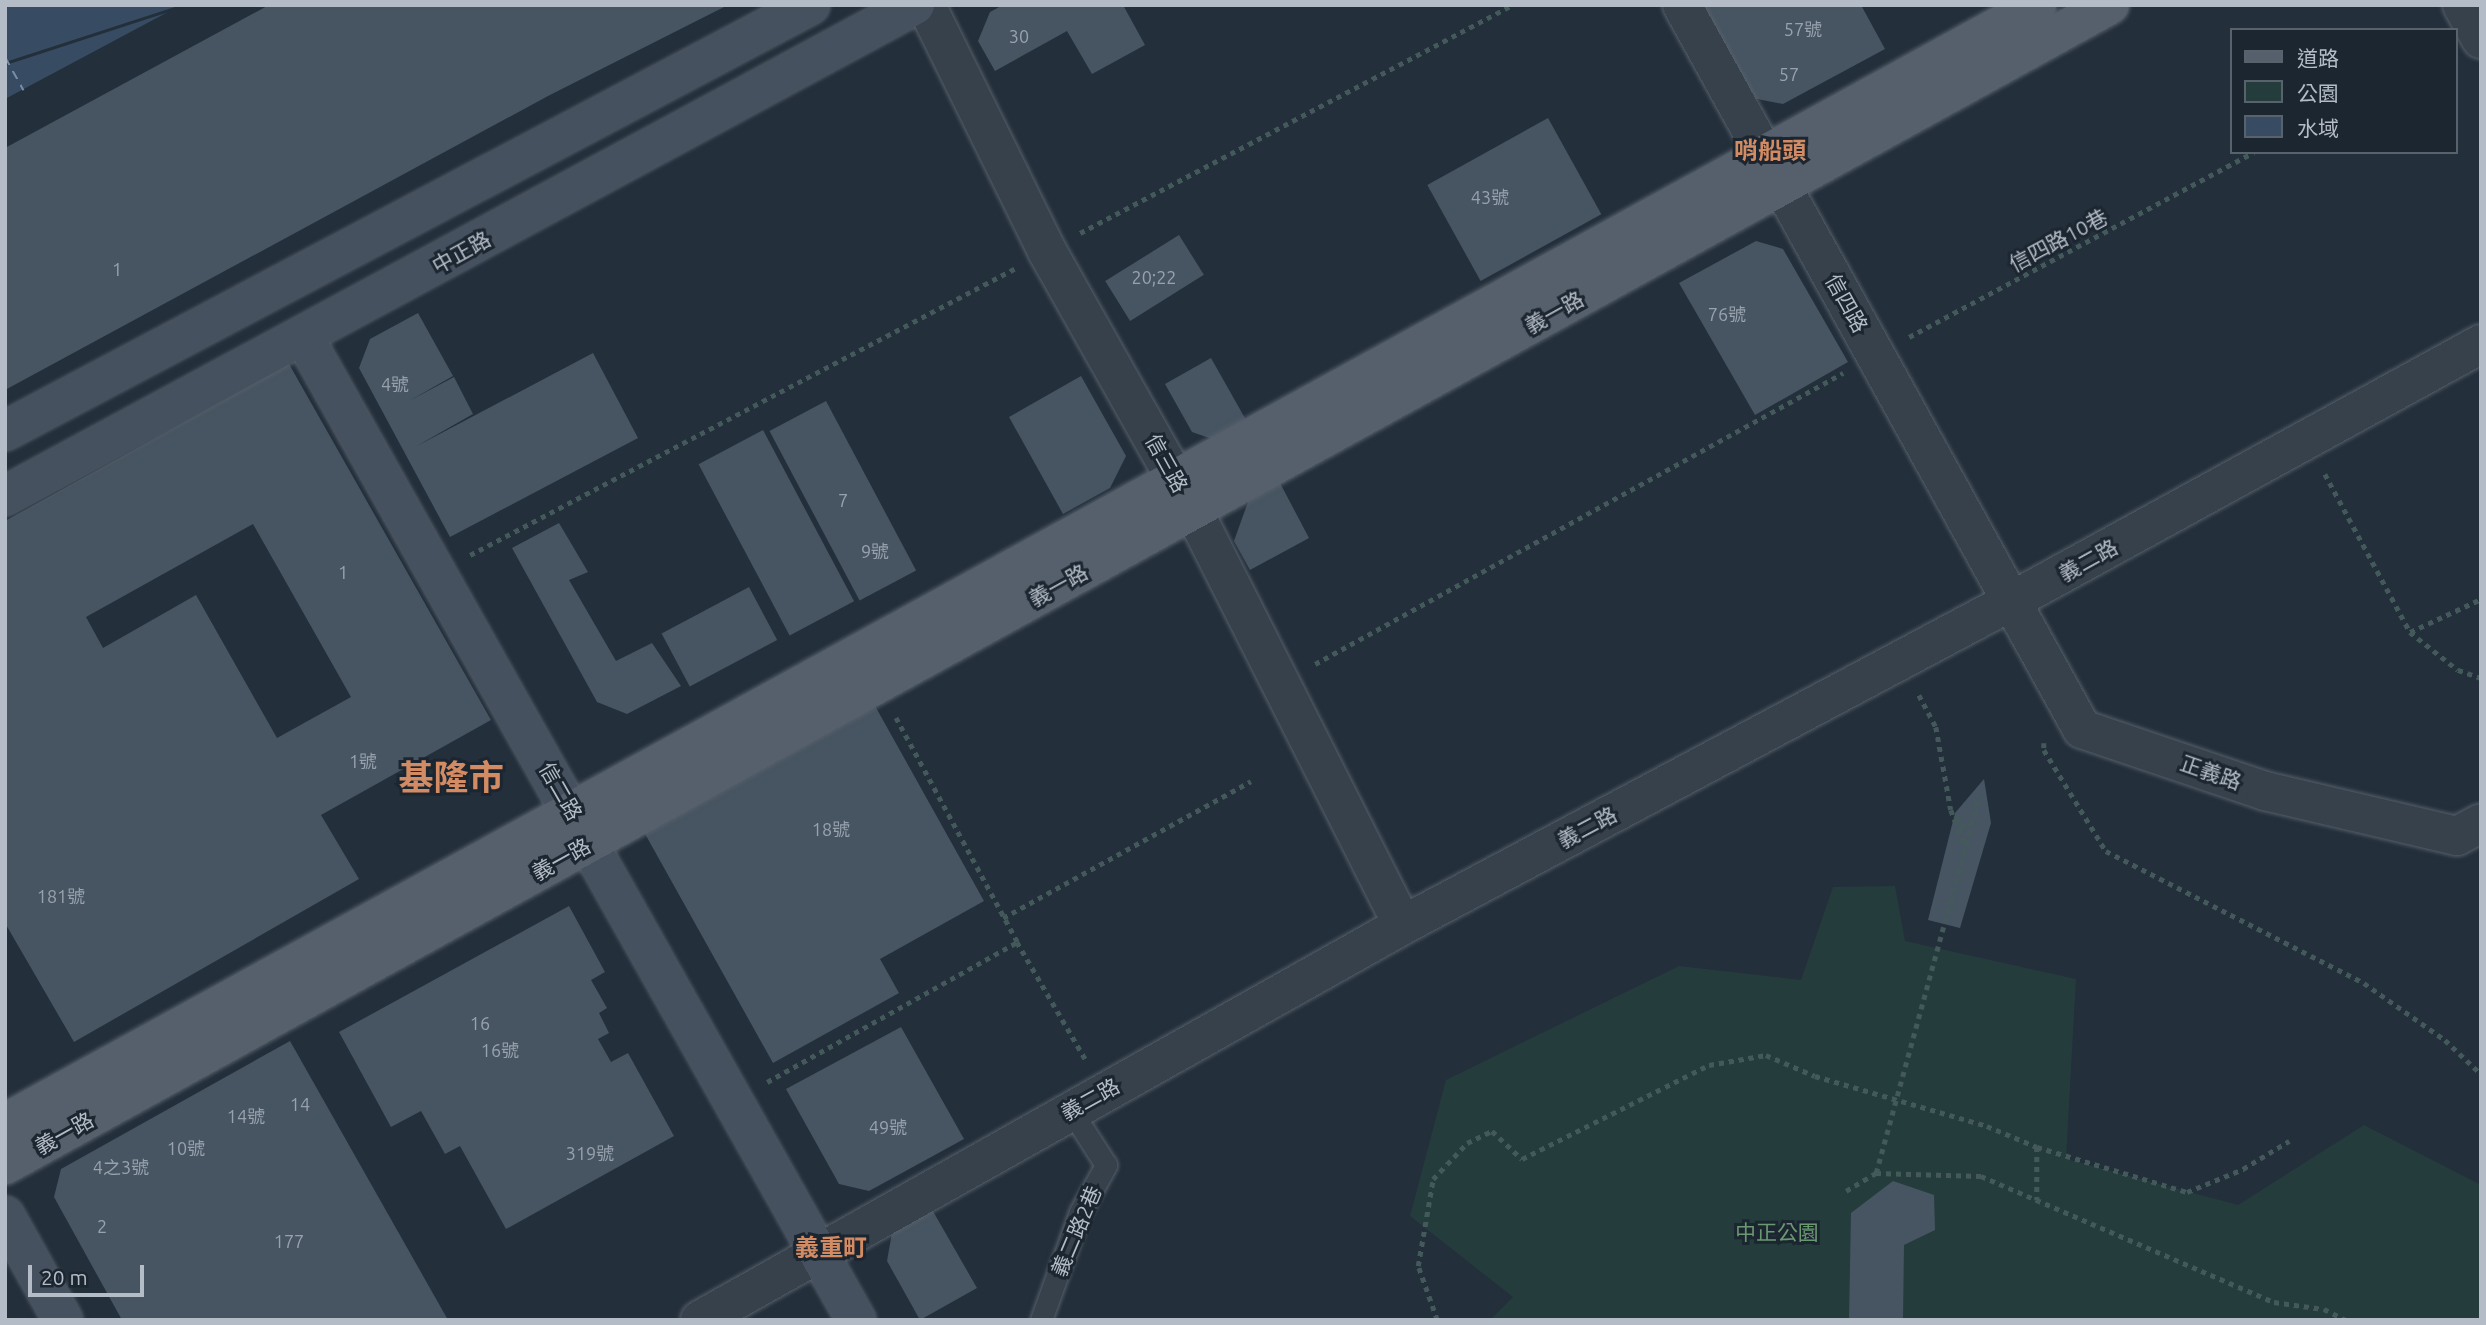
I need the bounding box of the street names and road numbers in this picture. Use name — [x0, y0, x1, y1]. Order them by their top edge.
street label: 信四路10巷 — [2005, 204, 2111, 276]
street label: 中正路 — [427, 226, 495, 278]
street label: 信四路 — [1821, 269, 1873, 337]
street label: 義一路 — [1520, 286, 1588, 338]
street label: 信三路 — [1141, 429, 1193, 497]
street label: 義二路 — [2054, 534, 2122, 586]
street label: 義一路 — [1024, 559, 1092, 611]
street label: 正義路 — [2177, 750, 2245, 794]
street label: 信二路 — [534, 757, 588, 825]
street label: 義二路 — [1553, 801, 1621, 853]
street label: 義一路 — [527, 833, 595, 885]
street label: 義二路 — [1056, 1073, 1124, 1125]
street label: 義一路 — [30, 1107, 98, 1159]
street label: 義二路2巷 — [1046, 1182, 1106, 1280]

